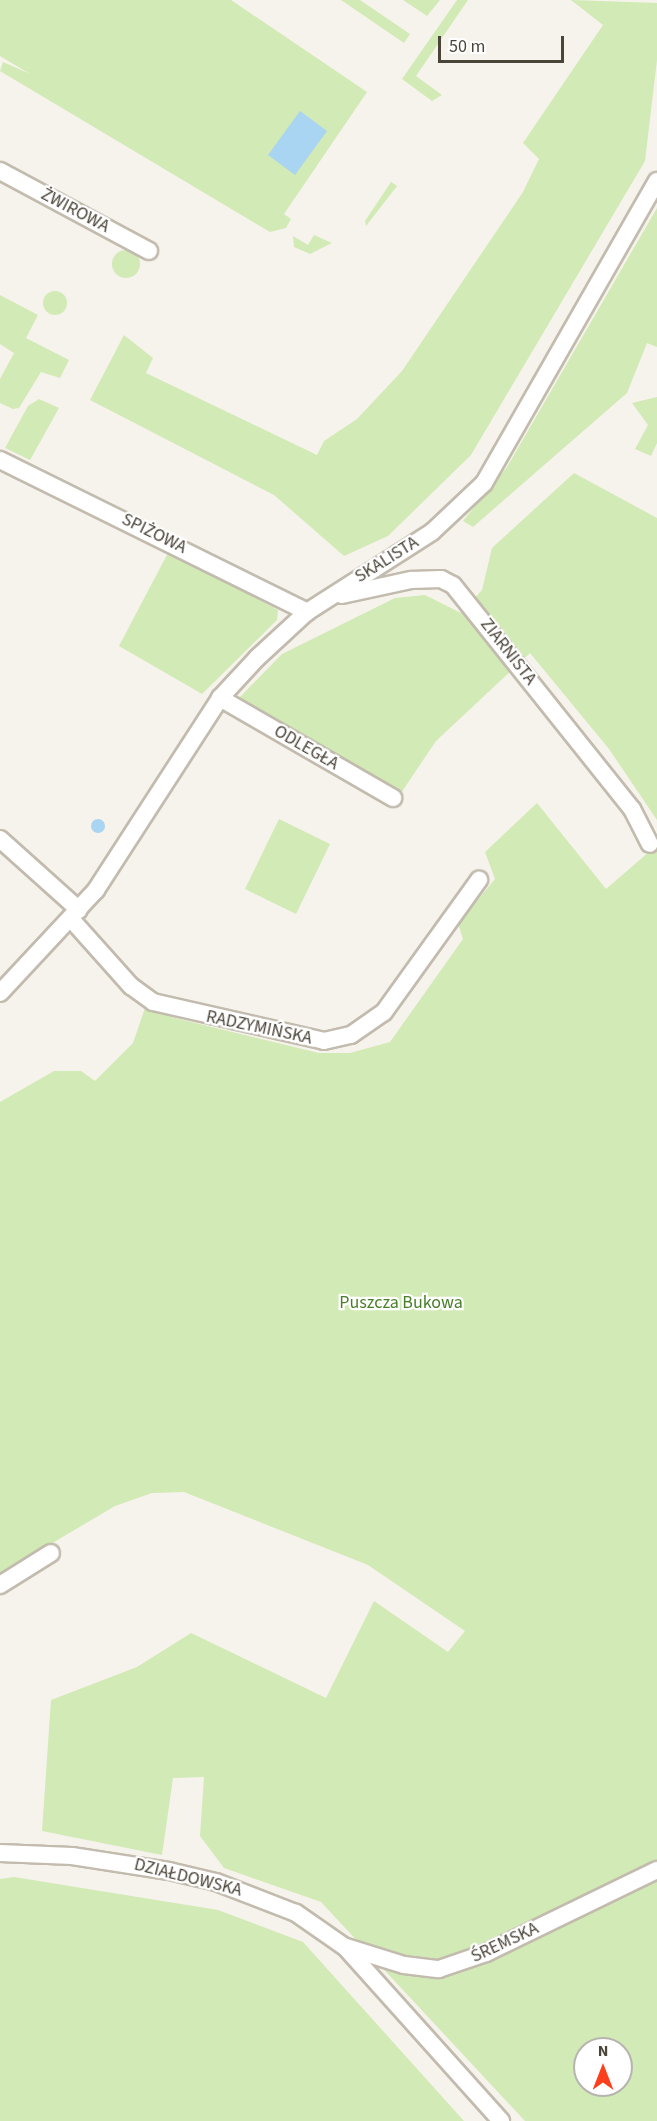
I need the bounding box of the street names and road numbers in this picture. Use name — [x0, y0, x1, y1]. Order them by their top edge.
street label: ŻWIROWA — [37, 184, 113, 238]
street label: SPIŻOWA — [118, 509, 190, 559]
street label: SKALISTA — [351, 532, 423, 588]
street label: ZIARNISTA — [475, 614, 541, 690]
street label: ODLEGŁA — [270, 721, 342, 775]
street label: RADZYMIŃSKA — [204, 1006, 314, 1050]
street label: DZIAŁDOWSKA — [132, 1854, 244, 1902]
street label: ŚREMSKA — [468, 1918, 542, 1968]

